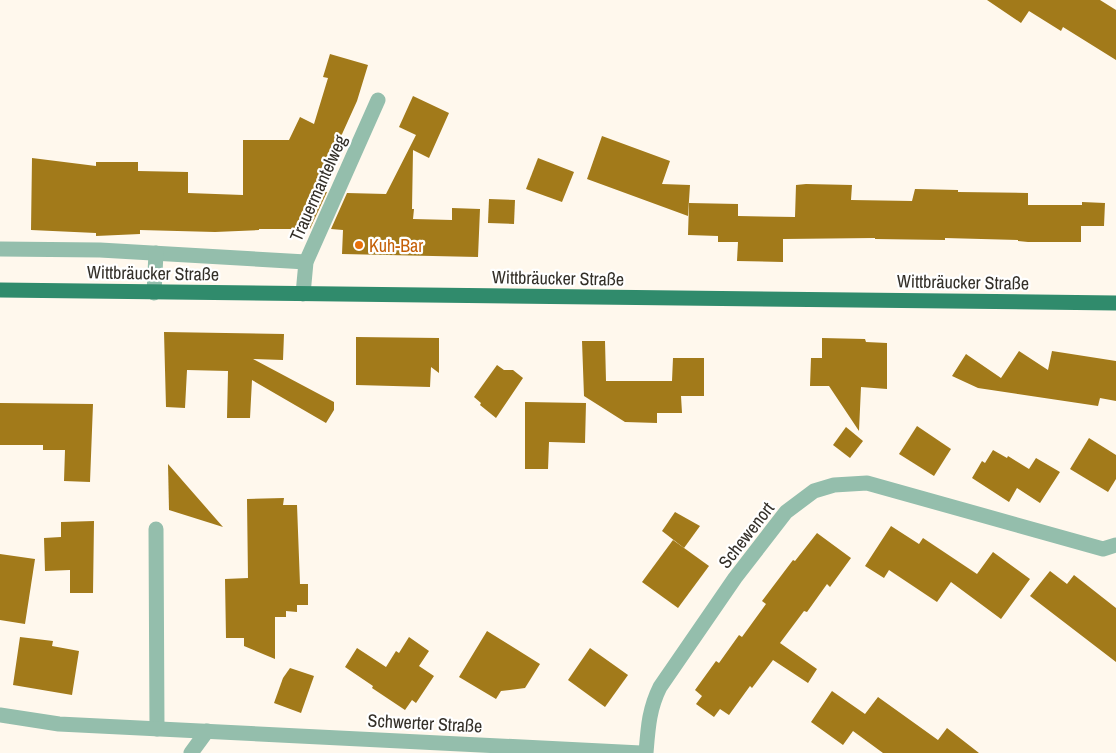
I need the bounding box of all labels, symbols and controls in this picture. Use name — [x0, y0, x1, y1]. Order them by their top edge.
street label: Trauermantelweg — [283, 130, 353, 245]
place label: Kuh-Bar — [369, 233, 423, 258]
marker: Kuh-Bar — [353, 239, 365, 251]
street label: Wittbräucker Straße — [87, 259, 219, 287]
street label: Wittbräucker Straße — [492, 264, 624, 292]
street label: Wittbräucker Straße — [897, 268, 1029, 296]
street label: Schewenort — [712, 497, 780, 573]
street label: Schwerter Straße — [367, 708, 483, 738]

